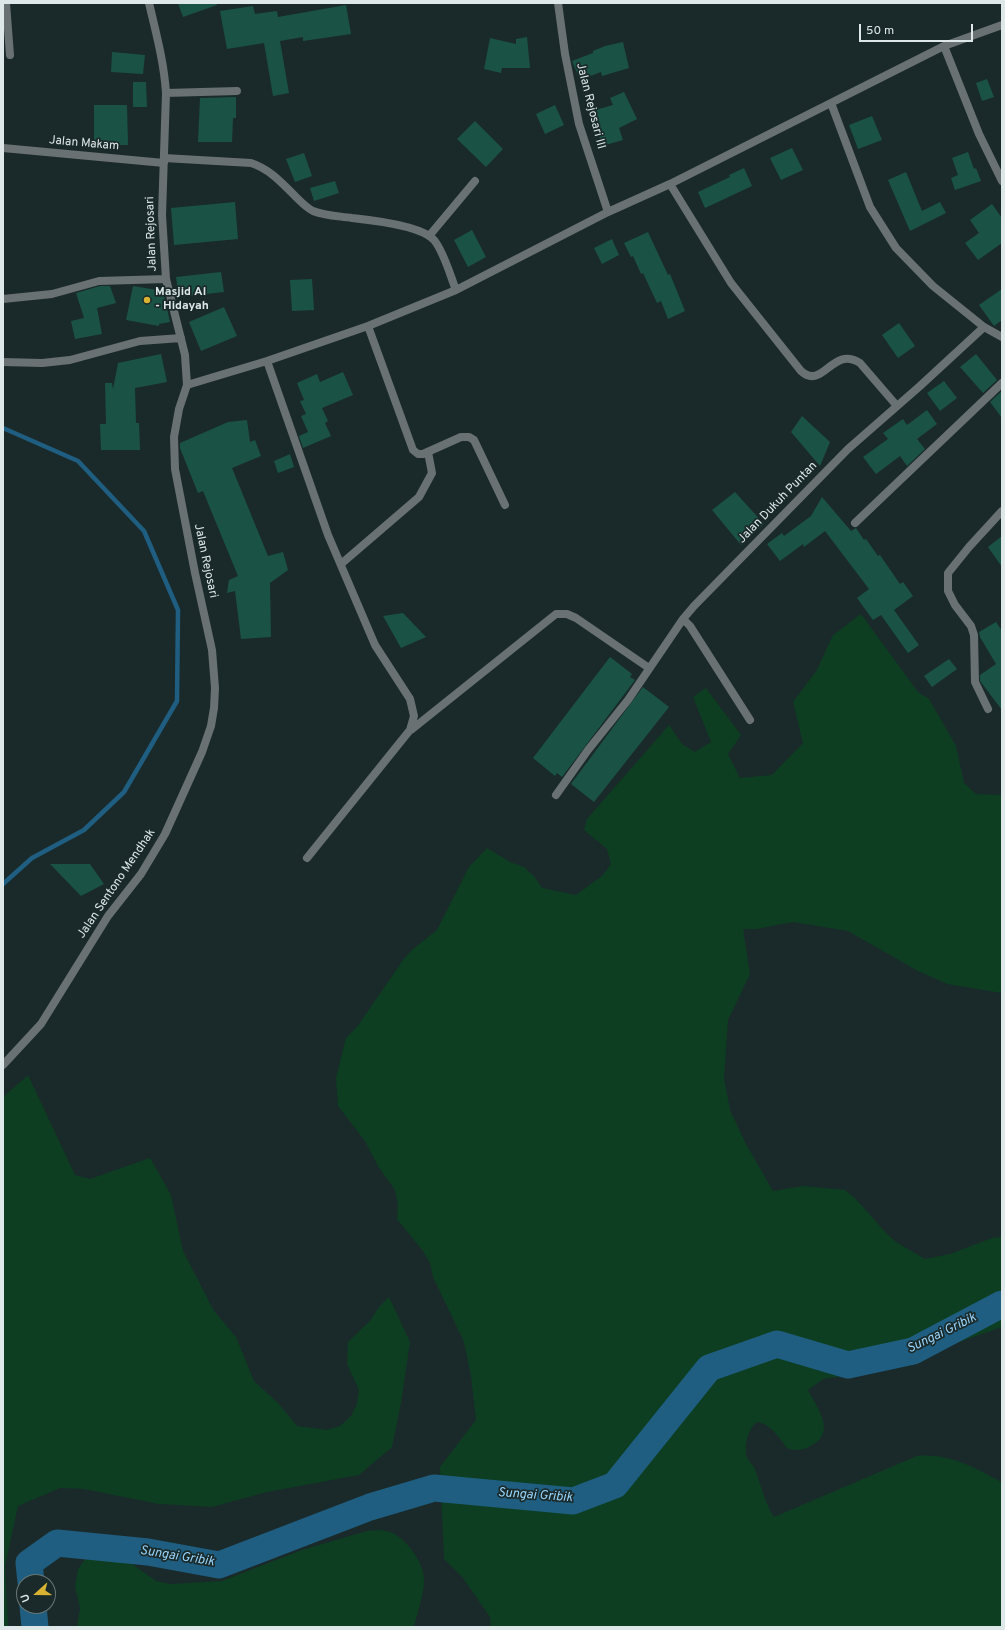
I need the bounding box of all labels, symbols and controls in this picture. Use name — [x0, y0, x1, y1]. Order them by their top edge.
scale bar — [861, 16, 975, 42]
text: 50 m — [866, 23, 894, 39]
street label: Jalan Rejosari III — [572, 61, 608, 151]
street label: Jalan Makam — [48, 134, 120, 154]
street label: Jalan Rejosari — [143, 196, 161, 272]
place label: Masjid Al - Hidayah — [155, 286, 209, 314]
marker: Masjid Al - Hidayah — [142, 295, 152, 305]
street label: Jalan Dukuh Puntan — [735, 459, 821, 547]
street label: Jalan Rejosari — [190, 523, 220, 599]
street label: Jalan Sentono Mendhak — [75, 826, 159, 942]
water label: Sungai Gribik — [905, 1311, 979, 1357]
water label: Sungai Gribik — [497, 1486, 573, 1506]
water label: Sungai Gribik — [139, 1543, 215, 1571]
north arrow — [16, 1574, 56, 1614]
text: U — [18, 1592, 34, 1604]

